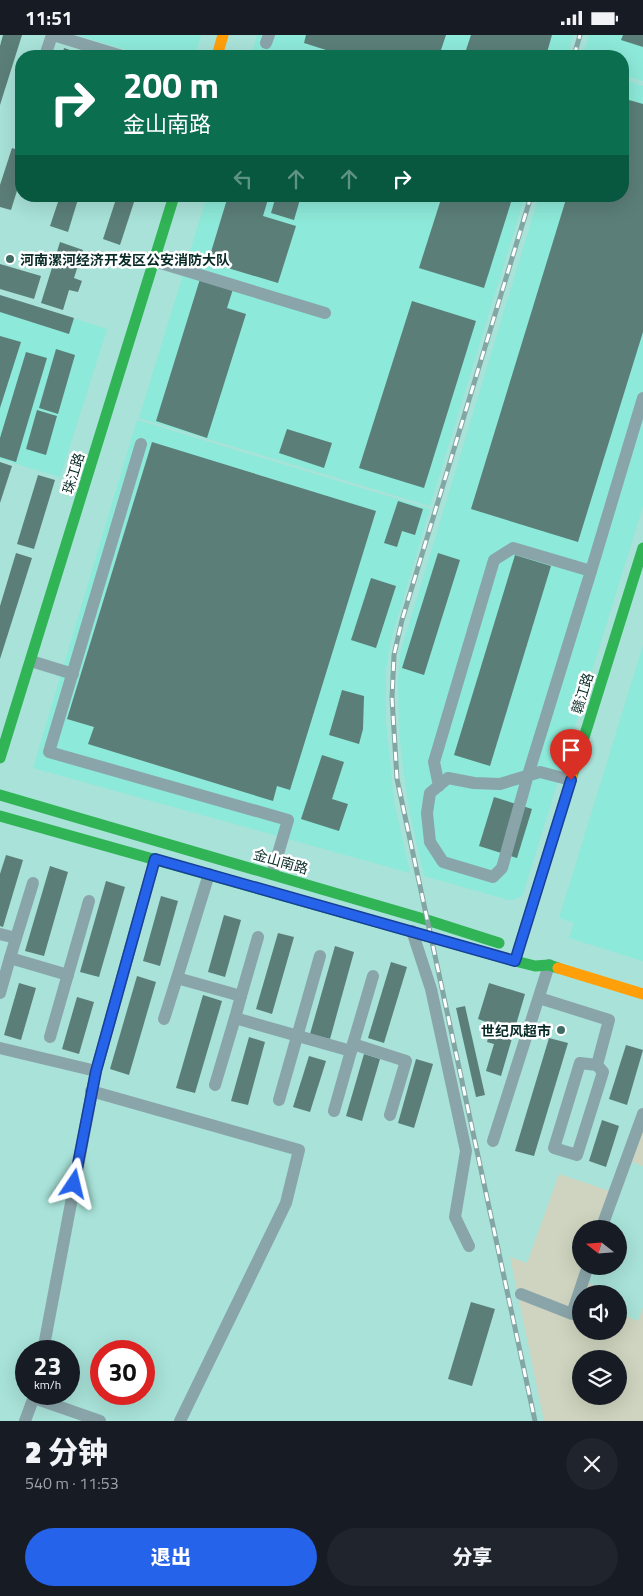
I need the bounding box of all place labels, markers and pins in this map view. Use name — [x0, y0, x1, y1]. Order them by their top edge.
place label: 河南漯河经济开发区公安消防大队 — [20, 249, 230, 270]
marker: 河南漯河经济开发区公安消防大队 — [4, 253, 16, 265]
pin — [550, 729, 592, 780]
place label: 世纪风超市 — [481, 1020, 551, 1041]
marker: 世纪风超市 — [555, 1024, 567, 1036]

